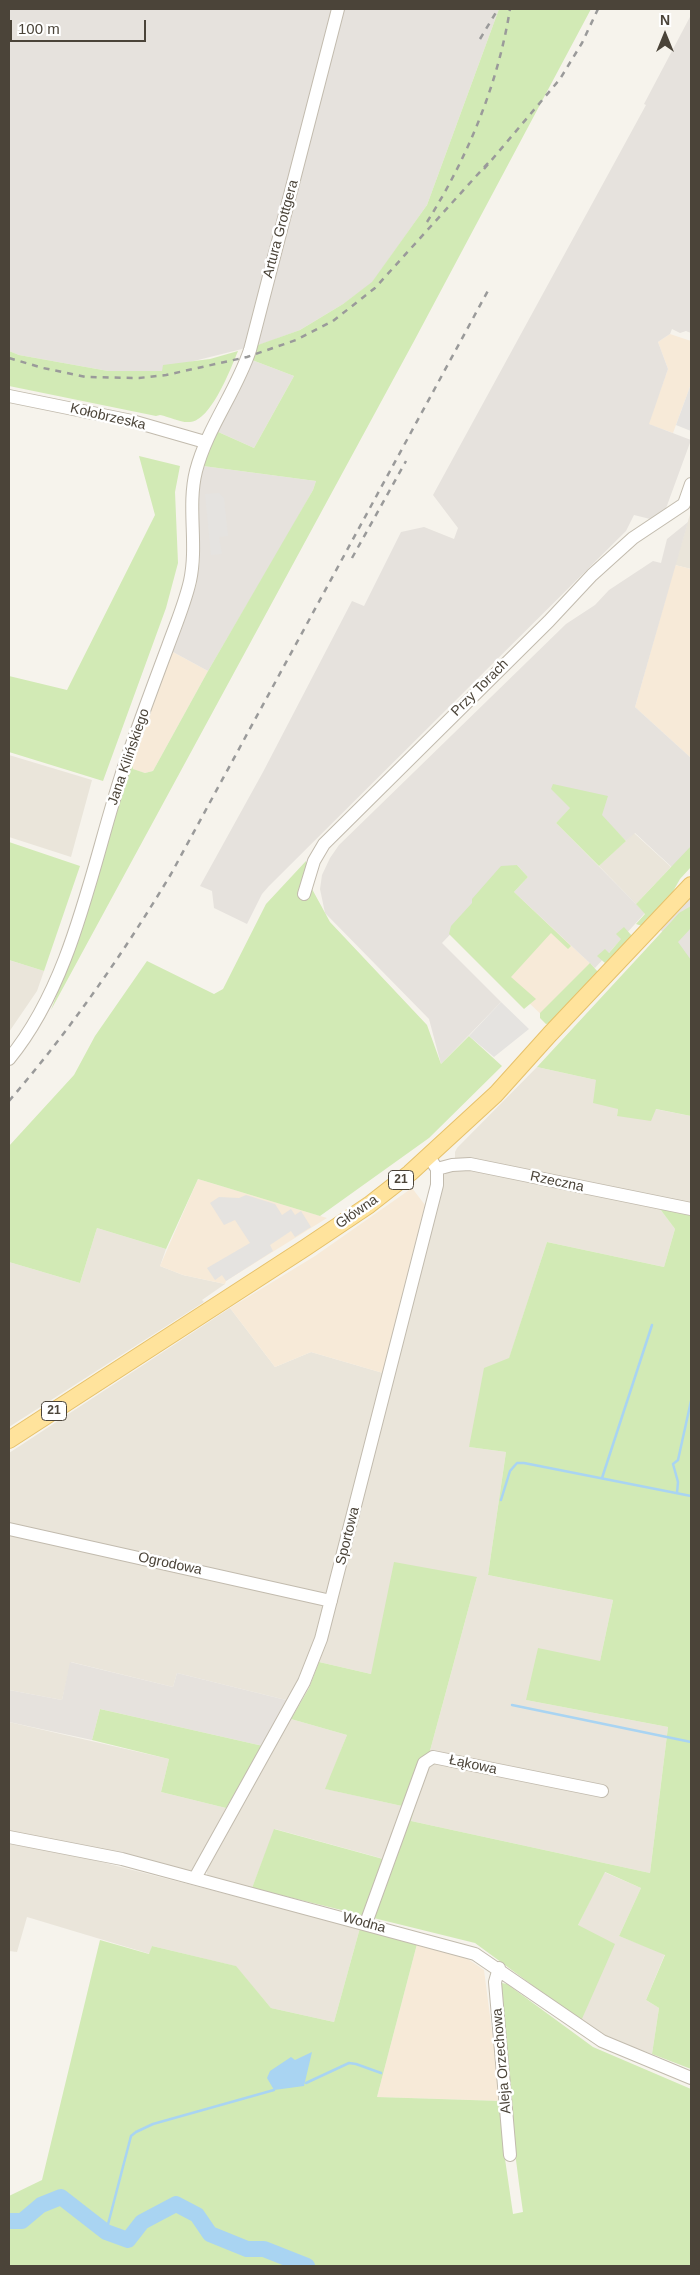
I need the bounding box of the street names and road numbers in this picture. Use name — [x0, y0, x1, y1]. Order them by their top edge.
street label: Artura Grottgera — [260, 178, 302, 280]
street label: Kołobrzeska — [69, 400, 147, 434]
street label: Przy Torach — [448, 656, 512, 720]
street label: Jana Kilińskiego — [105, 706, 153, 808]
street label: Rzeczna — [529, 1168, 585, 1196]
road number: 21 — [388, 1170, 414, 1190]
street label: Główna — [333, 1192, 381, 1232]
road number: 21 — [42, 1402, 66, 1420]
street label: Sportowa — [333, 1505, 363, 1567]
street label: Ogrodowa — [137, 1549, 203, 1579]
street label: Łąkowa — [448, 1752, 498, 1778]
street label: Wodna — [341, 1909, 387, 1937]
street label: Aleja Orzechowa — [489, 2008, 515, 2114]

